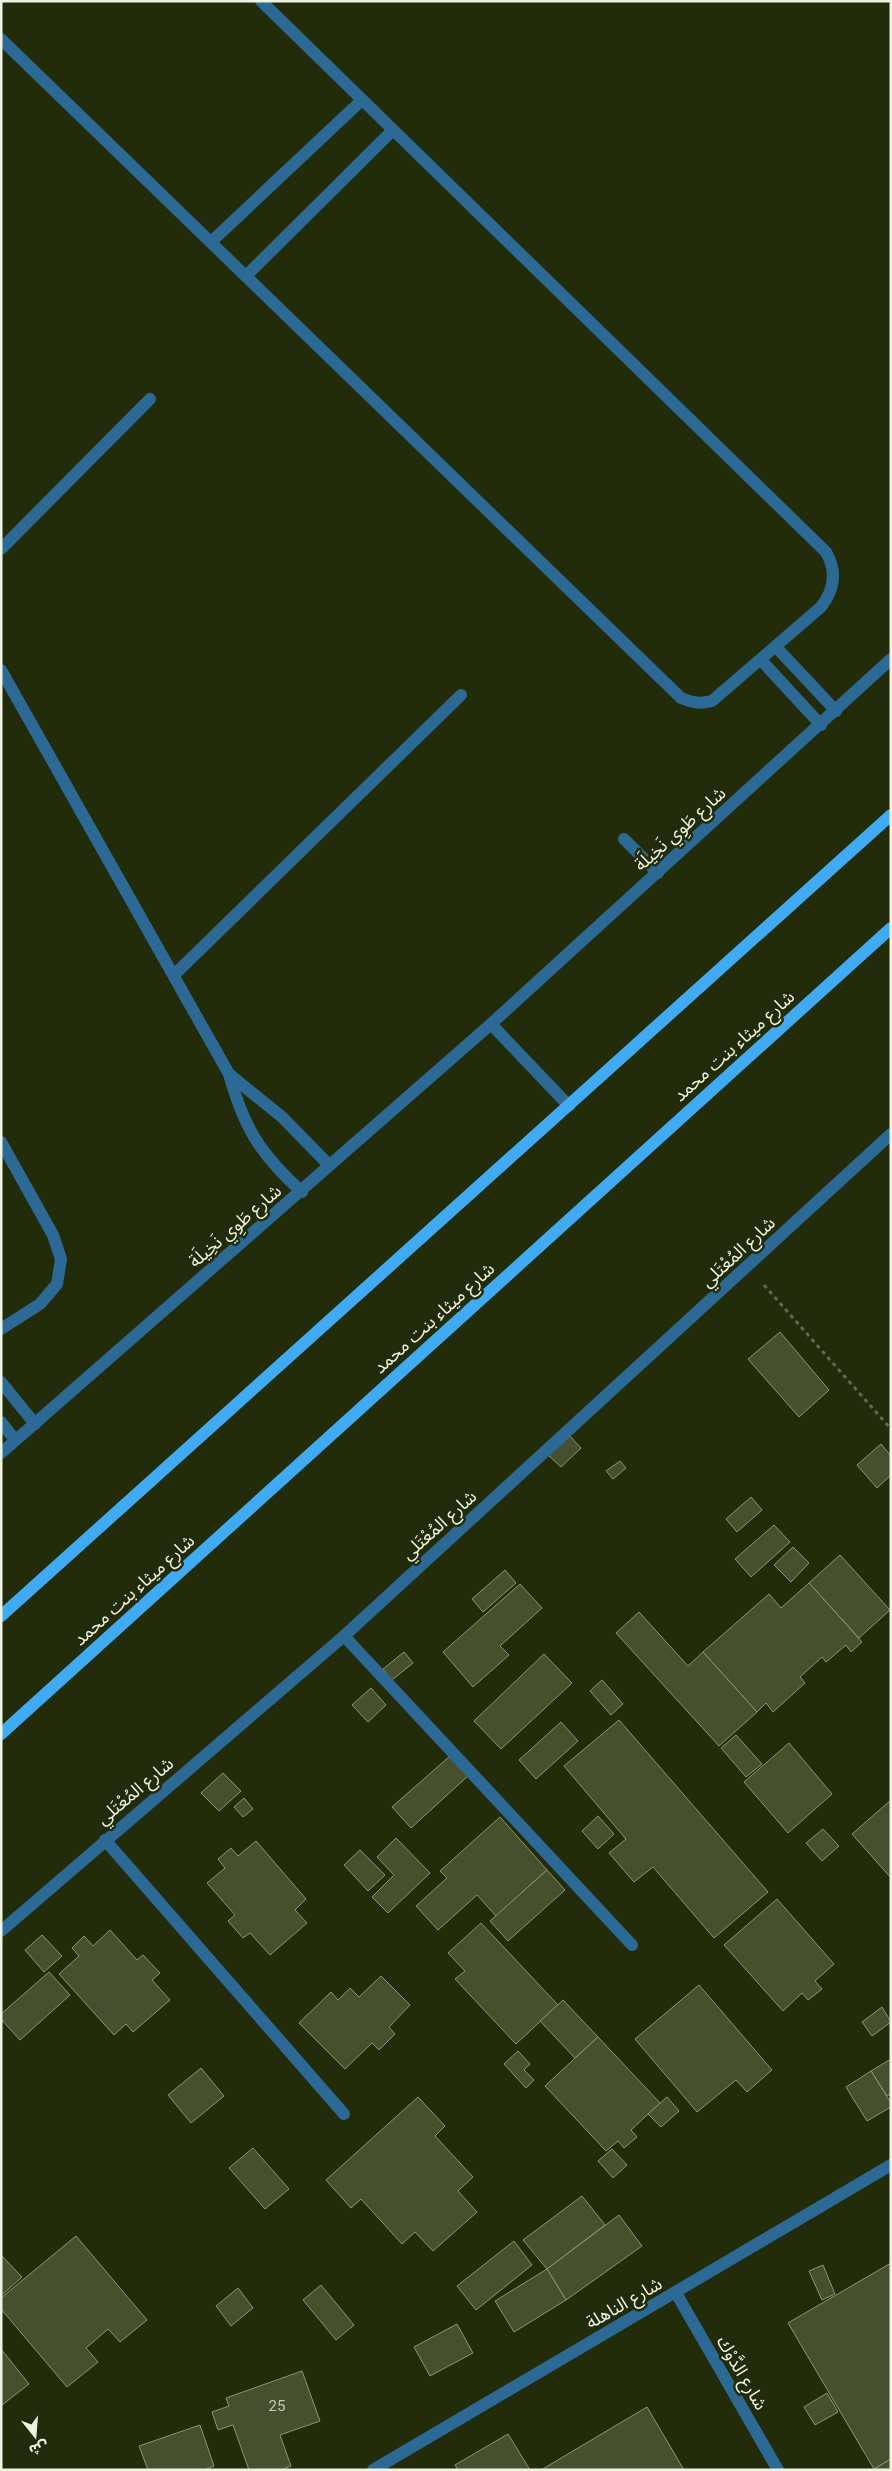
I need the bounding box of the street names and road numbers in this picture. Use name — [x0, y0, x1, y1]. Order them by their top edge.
street label: شارع طَوِي نَخِيلَة — [629, 781, 733, 878]
street label: شارع ميثاء بنت محمد — [669, 986, 801, 1108]
street label: شارع طَوِي نَخِيلَة — [183, 1179, 288, 1275]
street label: شارع المُعْتَلي — [696, 1212, 782, 1294]
street label: شارع ميثاء بنت محمد — [369, 1258, 501, 1380]
street label: شارع المُعْتَلي — [397, 1485, 483, 1567]
street label: شارع ميثاء بنت محمد — [69, 1530, 201, 1652]
street label: شارع المُعْتَلي — [92, 1752, 180, 1832]
street label: شارع الناهلة — [582, 2272, 668, 2336]
street label: شارع الدَّوْك — [709, 2332, 773, 2416]

